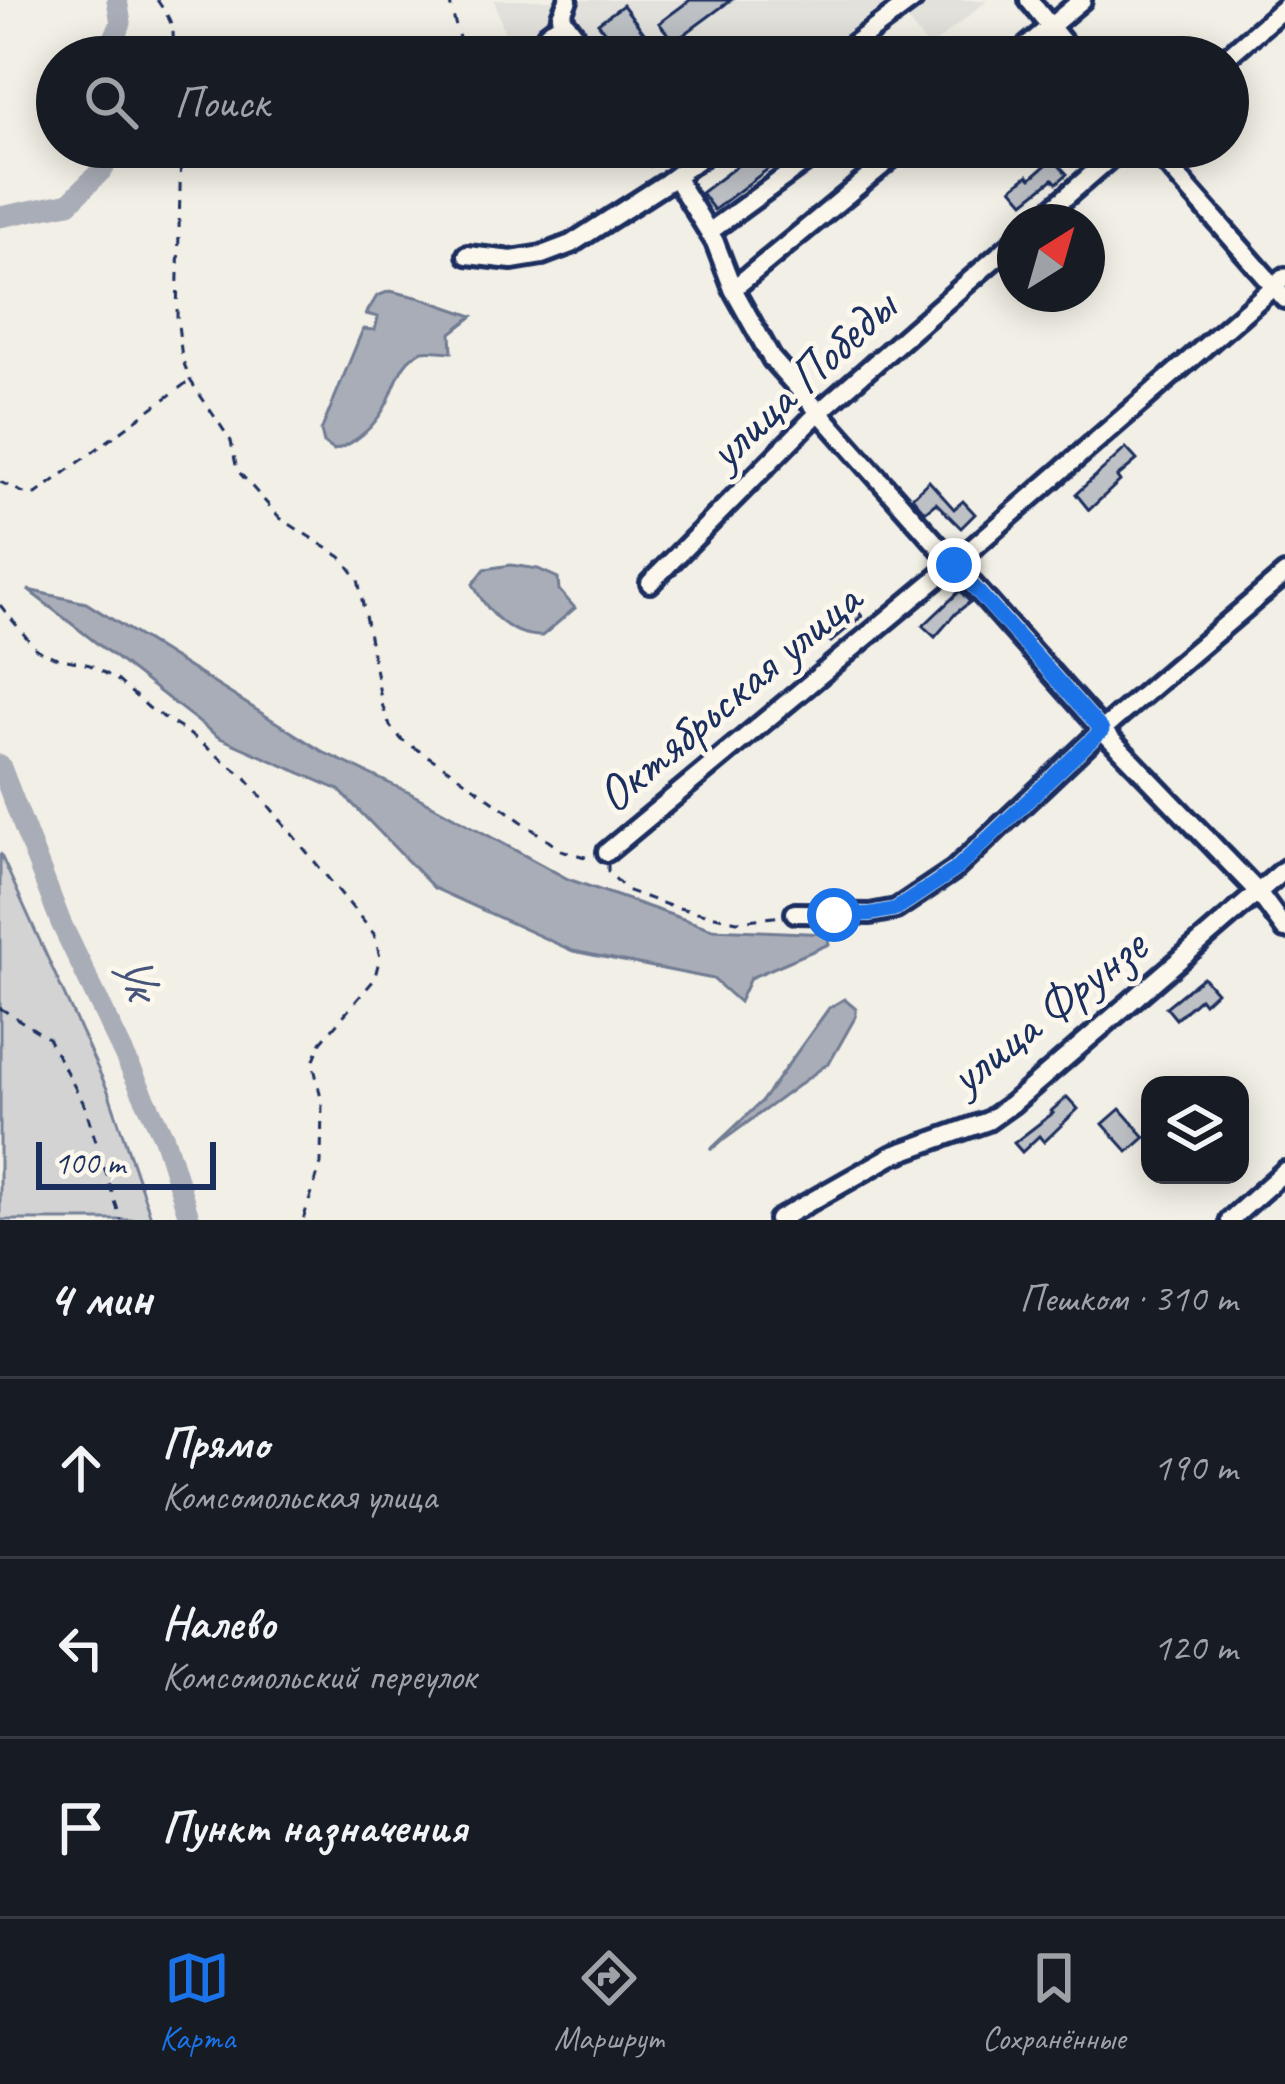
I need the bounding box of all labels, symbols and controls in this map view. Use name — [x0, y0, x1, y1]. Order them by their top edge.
search box — [36, 36, 1249, 168]
icon: search — [78, 69, 144, 135]
text: Поиск — [174, 74, 269, 131]
north arrow — [997, 204, 1105, 312]
street label: улица Победы — [691, 273, 912, 485]
route end — [927, 538, 981, 592]
street label: Октябрьская улица — [583, 565, 877, 826]
route start — [807, 888, 861, 942]
street label: улица Фрунзе — [933, 912, 1161, 1110]
water label: Ук — [95, 939, 180, 1018]
map controls — [1141, 1076, 1249, 1184]
button: layers — [1141, 1076, 1249, 1184]
scale bar — [36, 1136, 216, 1189]
text: 100 m — [54, 1142, 125, 1184]
text: 4 мин — [48, 1266, 152, 1330]
text: Пешком · 310 m — [1019, 1274, 1237, 1323]
text: Прямо — [162, 1415, 269, 1472]
icon: ahead — [48, 1435, 114, 1501]
text: 190 m — [1153, 1443, 1237, 1492]
text: Комсомольская улица — [162, 1472, 437, 1521]
text: Налево — [162, 1595, 276, 1652]
icon: left — [48, 1615, 114, 1681]
text: 120 m — [1153, 1623, 1237, 1672]
text: Комсомольский переулок — [162, 1652, 476, 1701]
icon: arrive — [48, 1795, 114, 1861]
text: Пункт назначения — [162, 1799, 467, 1856]
tab: Карта — [160, 1945, 235, 2059]
tab: Маршрут — [554, 1945, 663, 2059]
tab: Сохранённые — [982, 1945, 1125, 2059]

